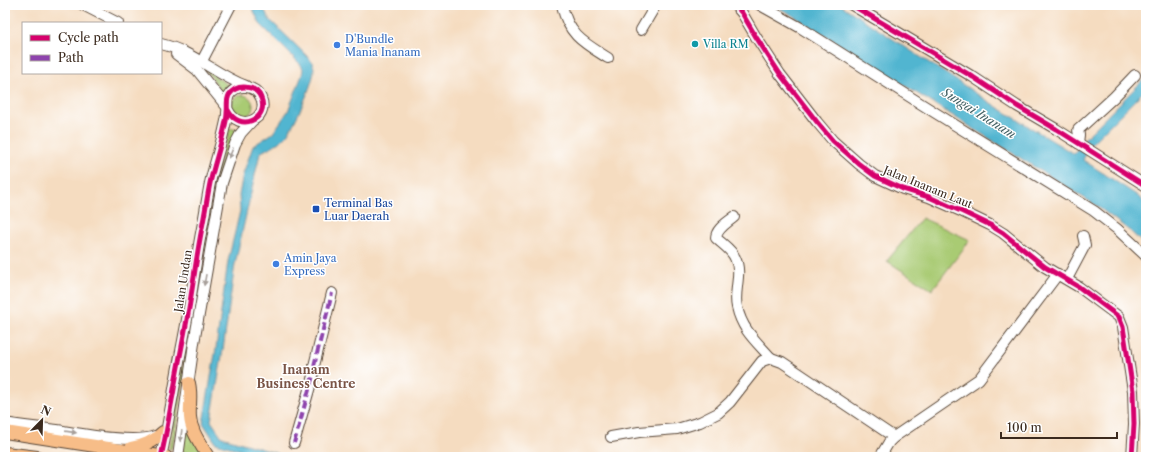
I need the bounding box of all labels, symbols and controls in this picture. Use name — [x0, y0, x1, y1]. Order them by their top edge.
legend — [22, 22, 162, 74]
text: Cycle path — [58, 30, 119, 45]
place label: D'Bundle Mania Inanam — [345, 32, 421, 59]
place label: Villa RM — [702, 37, 749, 51]
marker: Villa RM — [690, 39, 700, 49]
marker: D'Bundle Mania Inanam — [332, 40, 342, 50]
text: Path — [58, 50, 84, 65]
water label: Sungai Inanam — [939, 84, 1019, 142]
one-way arrow — [228, 148, 234, 160]
street label: Jalan Inanam Laut — [880, 162, 975, 211]
place label: Terminal Bas Luar Daerah — [324, 196, 393, 223]
marker: Terminal Bas Luar Daerah — [311, 204, 321, 214]
street label: Jalan Undan — [171, 249, 195, 315]
place label: Amin Jaya Express — [283, 251, 337, 278]
marker: Amin Jaya Express — [271, 259, 281, 269]
one-way arrow — [202, 274, 208, 286]
district label: Inanam Business Centre — [257, 362, 356, 391]
north arrow — [22, 400, 62, 440]
text: N — [39, 402, 53, 419]
scale bar — [1001, 414, 1117, 440]
text: 100 m — [1007, 420, 1042, 435]
one-way arrow — [65, 429, 77, 435]
one-way arrow — [178, 430, 184, 442]

